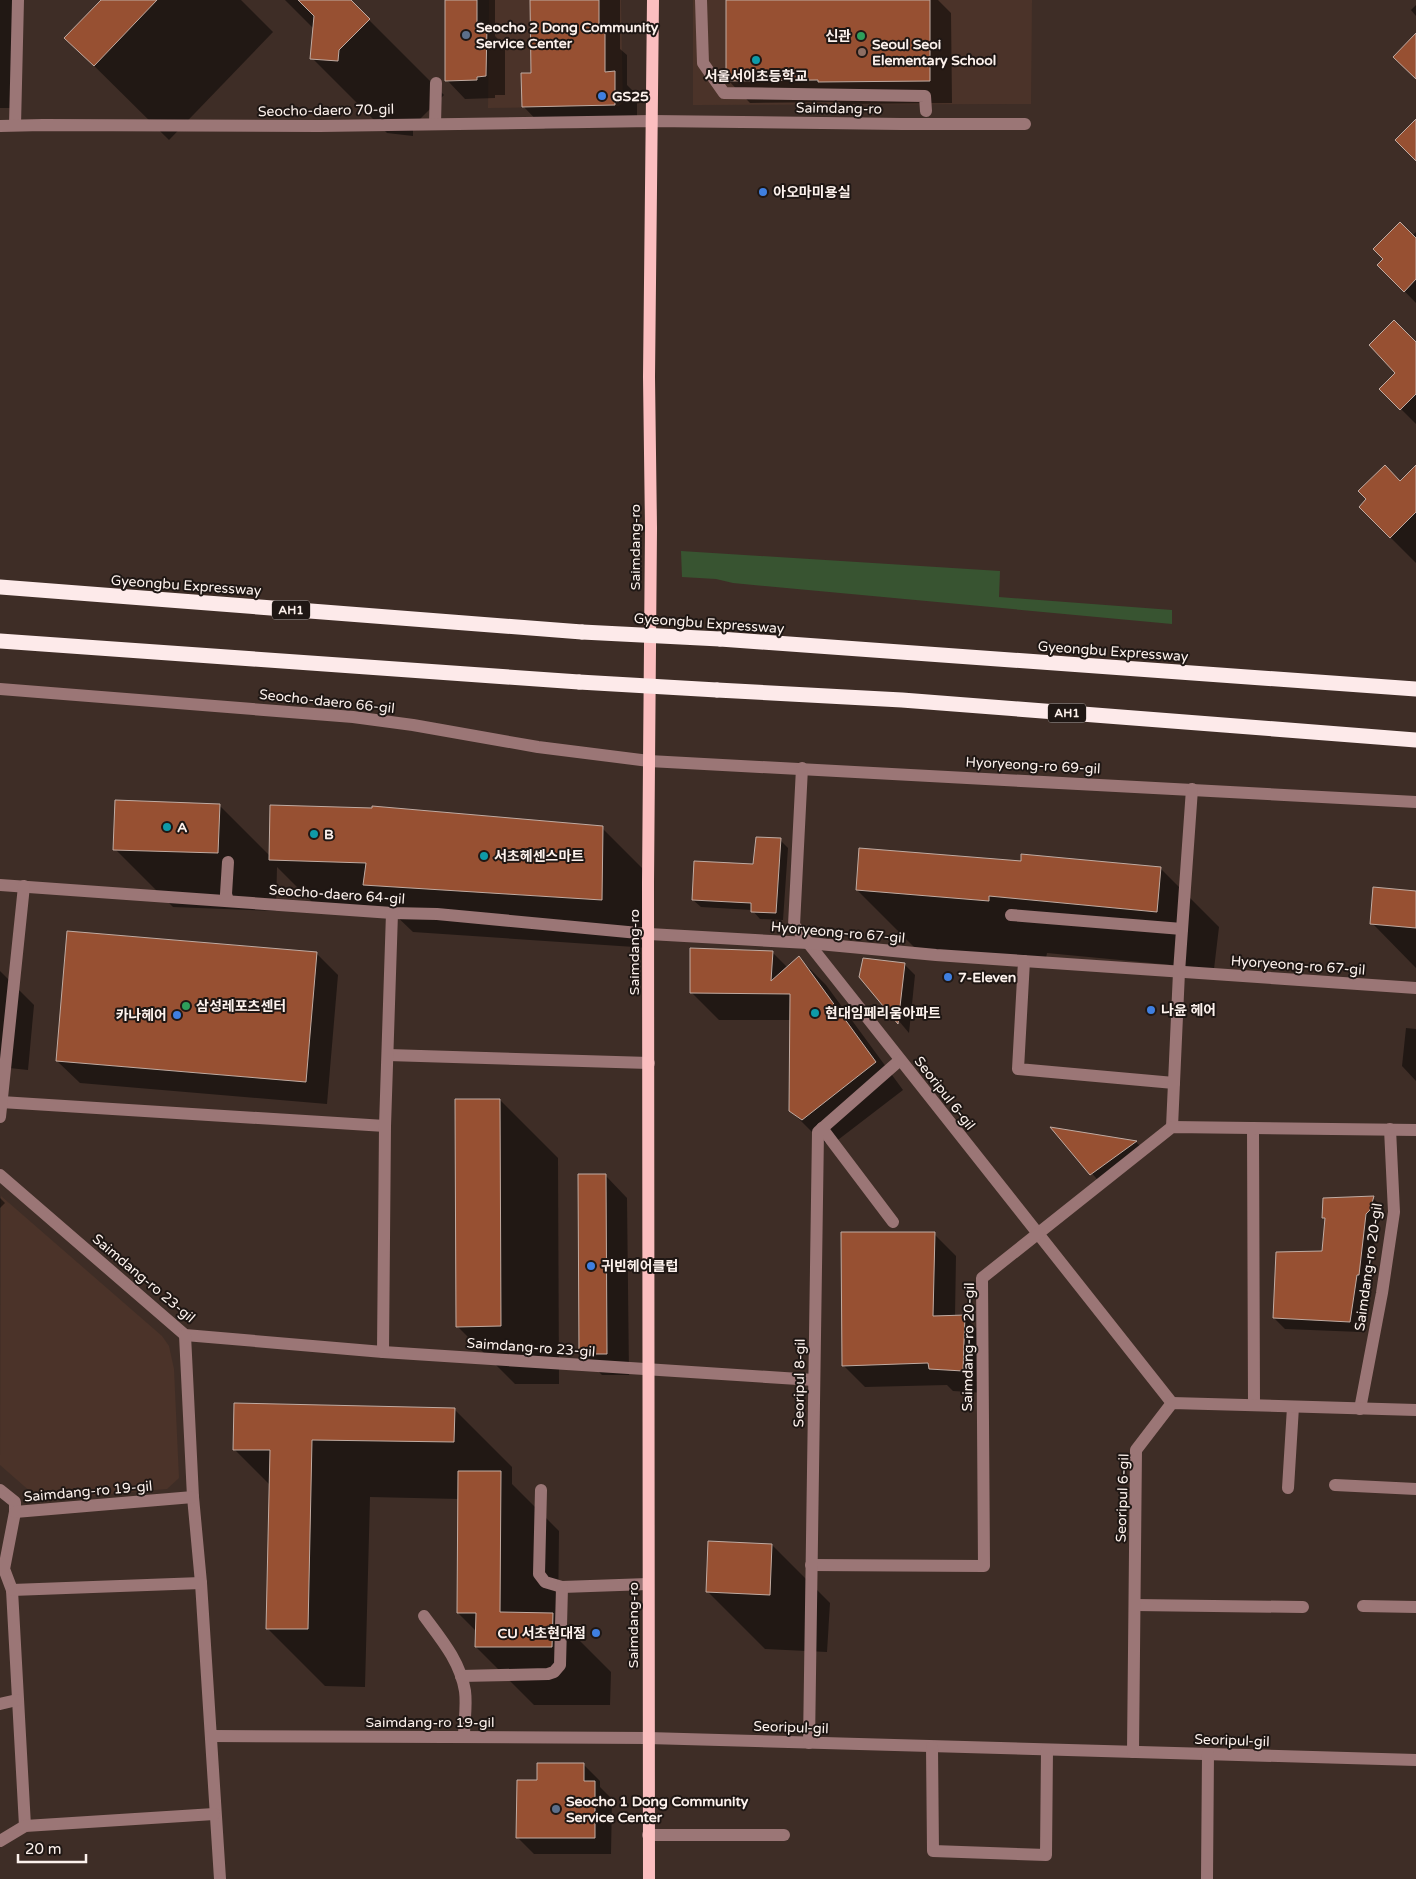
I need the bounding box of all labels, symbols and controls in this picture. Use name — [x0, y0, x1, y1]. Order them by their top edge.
place label: Seocho 2 Dong Community Service Center — [476, 19, 659, 52]
place label: 신관 — [825, 28, 851, 45]
marker: Seocho 2 Dong Community Service Center — [460, 29, 472, 41]
marker: 신관 — [855, 30, 867, 42]
place label: Seoul Seoi Elementary School — [872, 36, 996, 69]
marker: Seoul Seoi Elementary School — [856, 46, 868, 58]
marker: 서울서이초등학교 — [750, 54, 762, 66]
place label: 서울서이초등학교 — [704, 68, 808, 85]
place label: GS25 — [612, 88, 649, 105]
marker: GS25 — [596, 90, 608, 102]
street label: Saimdang-ro — [796, 99, 882, 118]
street label: Seocho-daero 70-gil — [258, 101, 394, 120]
place label: 아오마미용실 — [773, 184, 850, 201]
marker: 아오마미용실 — [757, 186, 769, 198]
street label: Saimdang-ro — [627, 504, 644, 590]
street label: Gyeongbu Expressway — [110, 572, 262, 599]
road number: AH1 — [272, 600, 310, 620]
street label: Gyeongbu Expressway — [633, 610, 785, 637]
street label: Gyeongbu Expressway — [1037, 638, 1189, 665]
street label: Seocho-daero 66-gil — [258, 686, 396, 717]
road number: AH1 — [1048, 704, 1086, 722]
street label: Hyoryeong-ro 69-gil — [965, 753, 1101, 778]
place label: A — [177, 819, 188, 836]
marker: A — [161, 821, 173, 833]
place label: B — [324, 826, 334, 843]
marker: B — [308, 828, 320, 840]
place label: 서초헤센스마트 — [494, 848, 584, 865]
marker: 서초헤센스마트 — [478, 850, 490, 862]
street label: Seocho-daero 64-gil — [268, 881, 406, 908]
street label: Saimdang-ro — [626, 909, 643, 995]
street label: Hyoryeong-ro 67-gil — [770, 918, 906, 947]
street label: Hyoryeong-ro 67-gil — [1230, 952, 1366, 979]
place label: 7-Eleven — [958, 969, 1016, 986]
marker: 7-Eleven — [942, 971, 954, 983]
place label: 삼성레포츠센터 — [196, 998, 286, 1015]
marker: 삼성레포츠센터 — [180, 1000, 192, 1012]
place label: 나윤 헤어 — [1161, 1002, 1216, 1019]
marker: 나윤 헤어 — [1145, 1004, 1157, 1016]
place label: 현대임페리움아파트 — [825, 1005, 941, 1022]
place label: 카나헤어 — [115, 1007, 167, 1024]
marker: 현대임페리움아파트 — [809, 1007, 821, 1019]
marker: 카나헤어 — [171, 1009, 183, 1021]
street label: Seoripul 6-gil — [911, 1053, 979, 1133]
street label: Saimdang-ro 20-gil — [1351, 1202, 1386, 1332]
street label: Saimdang-ro 23-gil — [89, 1230, 199, 1326]
place label: 귀빈헤어클럽 — [601, 1258, 678, 1275]
marker: 귀빈헤어클럽 — [585, 1260, 597, 1272]
street label: Saimdang-ro 20-gil — [959, 1282, 978, 1412]
street label: Saimdang-ro 23-gil — [466, 1335, 596, 1360]
street label: Seoripul 8-gil — [790, 1339, 809, 1428]
street label: Seoripul 6-gil — [1112, 1453, 1133, 1543]
street label: Saimdang-ro 19-gil — [23, 1477, 153, 1506]
street label: Saimdang-ro — [625, 1582, 642, 1668]
place label: CU 서초현대점 — [498, 1625, 586, 1642]
marker: CU 서초현대점 — [590, 1627, 602, 1639]
street label: Saimdang-ro 19-gil — [365, 1714, 495, 1731]
street label: Seoripul-gil — [753, 1718, 829, 1737]
street label: Seoripul-gil — [1194, 1731, 1270, 1750]
place label: Seocho 1 Dong Community Service Center — [566, 1793, 749, 1826]
marker: Seocho 1 Dong Community Service Center — [550, 1803, 562, 1815]
scale bar — [18, 1832, 85, 1864]
text: 20 m — [25, 1840, 62, 1858]

